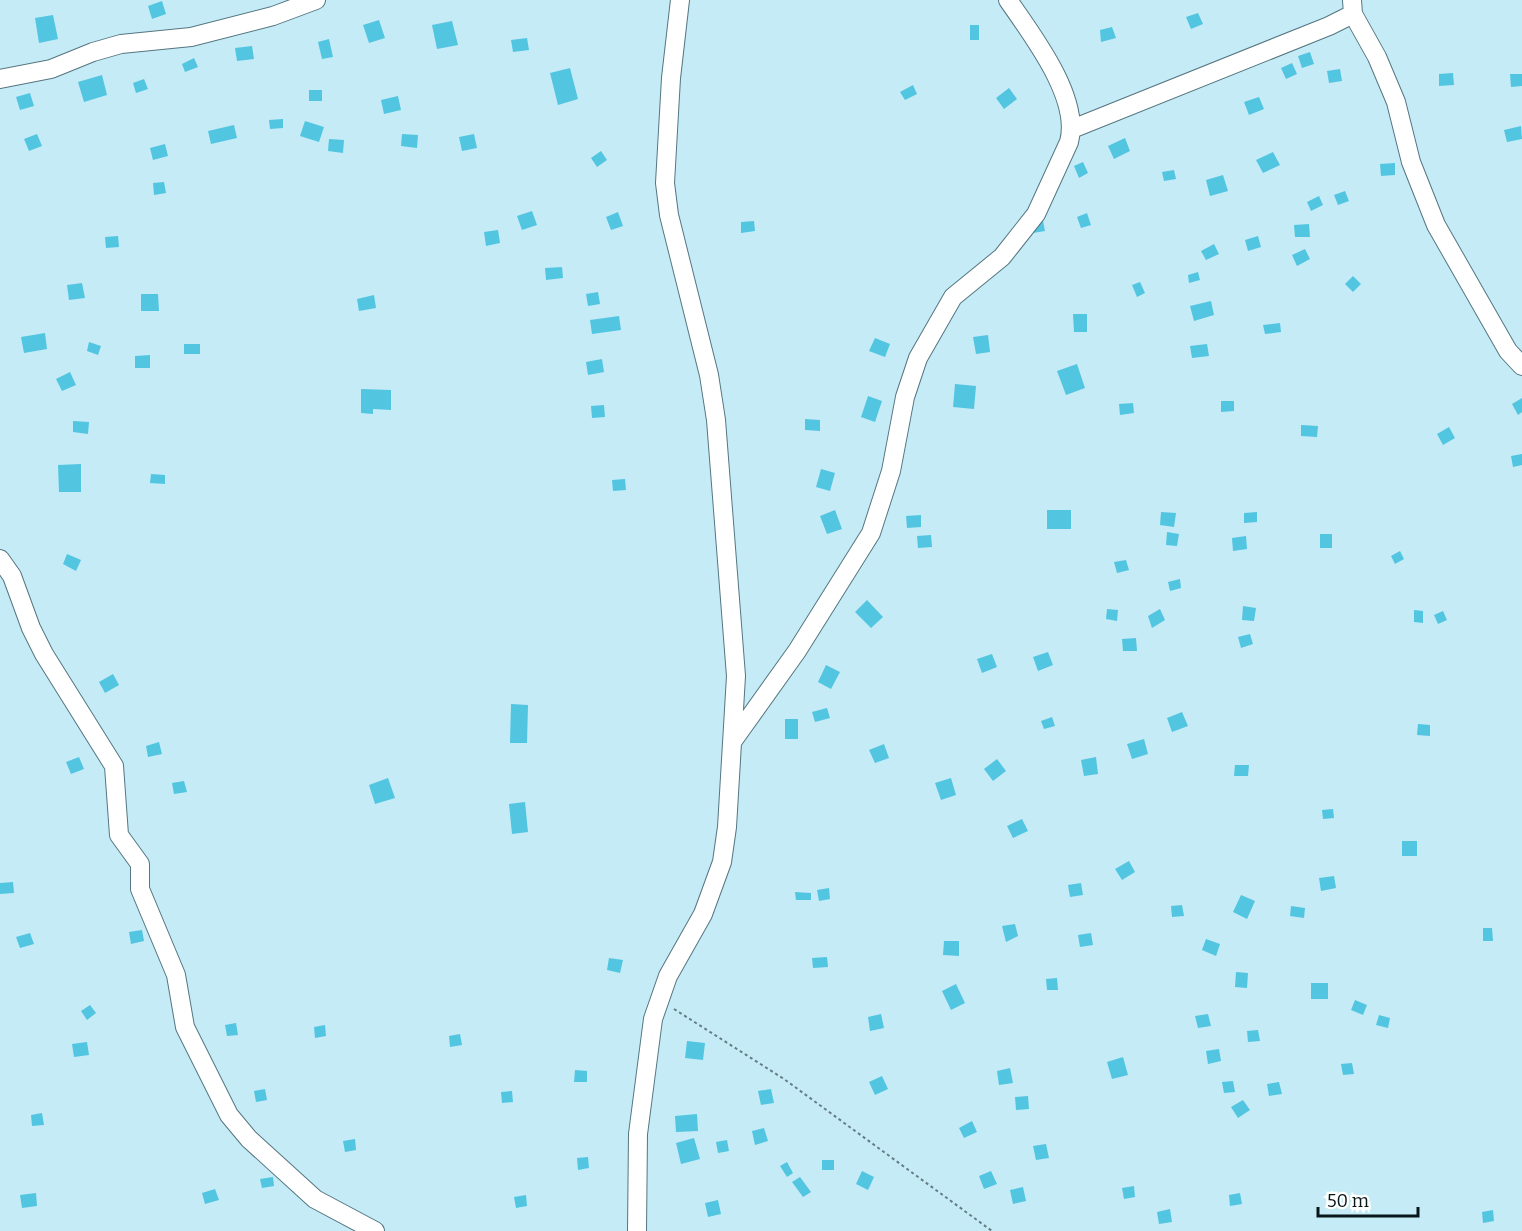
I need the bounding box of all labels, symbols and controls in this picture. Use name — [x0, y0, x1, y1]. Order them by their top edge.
scale bar — [1318, 1180, 1418, 1218]
text: 50 m — [1327, 1190, 1369, 1212]

